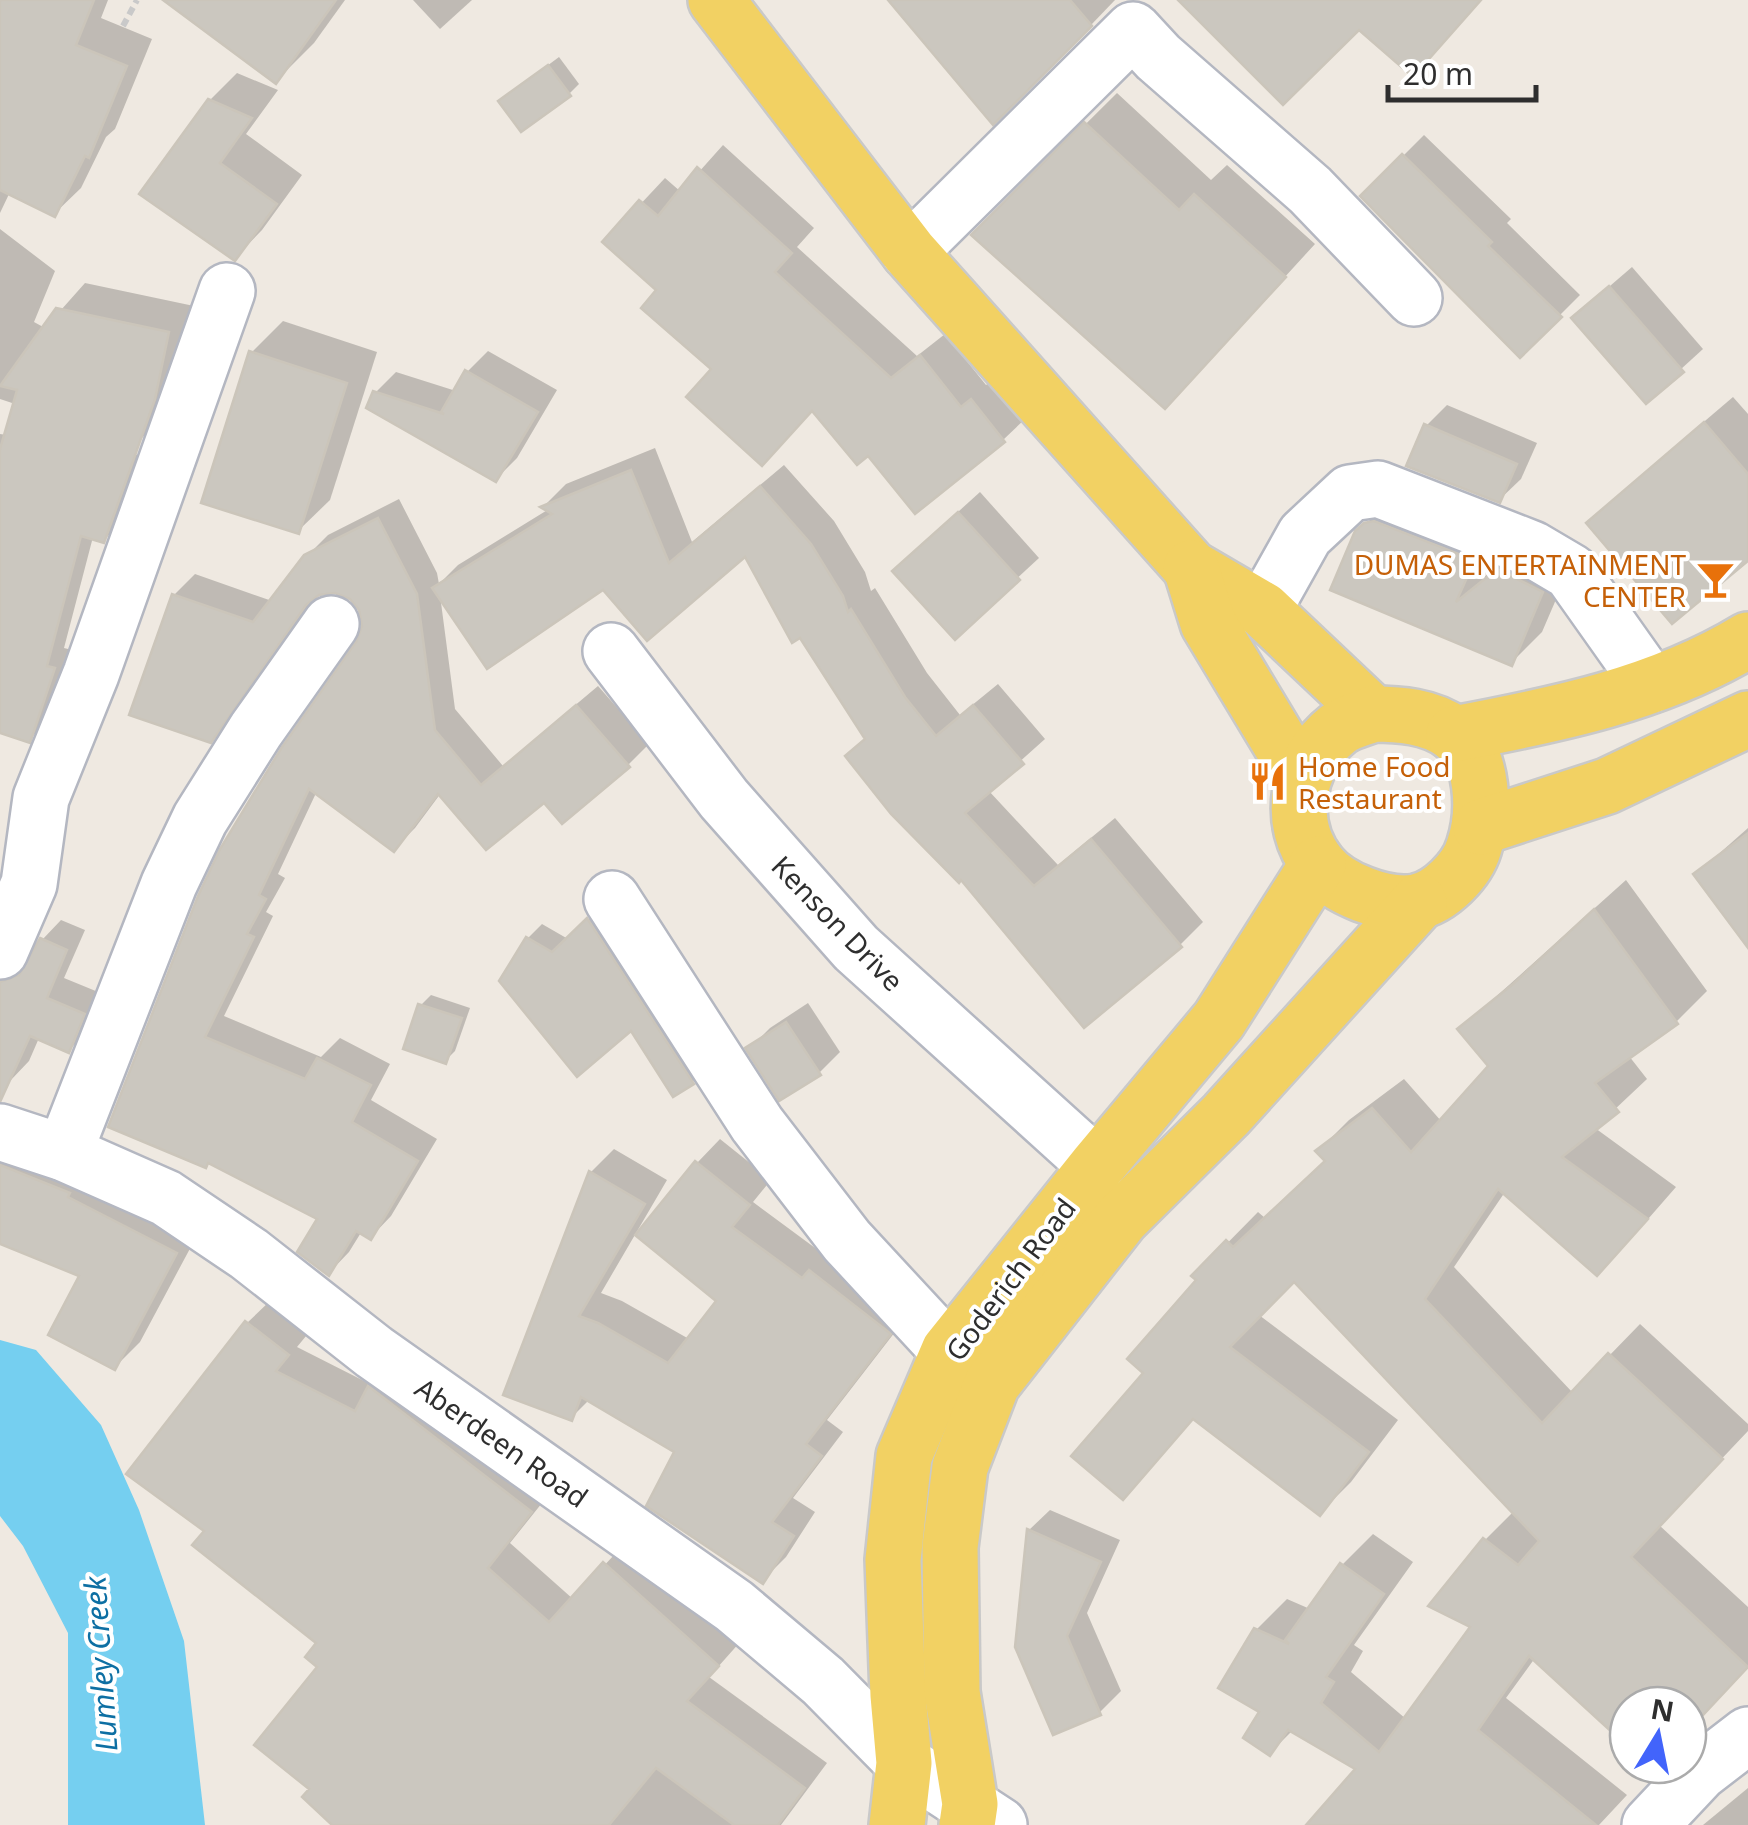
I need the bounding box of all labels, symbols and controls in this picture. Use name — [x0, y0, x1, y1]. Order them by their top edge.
scale bar — [1388, 40, 1536, 102]
text: 20 m — [1403, 53, 1473, 94]
place label: DUMAS ENTERTAINMENT CENTER — [1354, 545, 1686, 615]
bar icon: DUMAS ENTERTAINMENT CENTER — [1695, 559, 1737, 601]
place label: Home Food Restaurant — [1298, 747, 1451, 817]
restaurant icon: Home Food Restaurant — [1247, 761, 1289, 803]
street label: Kenson Drive — [764, 847, 912, 999]
street label: Goderich Road — [936, 1190, 1084, 1368]
street label: Aberdeen Road — [408, 1368, 596, 1516]
water label: Lumley Creek — [73, 1574, 127, 1753]
north arrow — [1608, 1685, 1708, 1785]
text: N — [1648, 1689, 1677, 1730]

